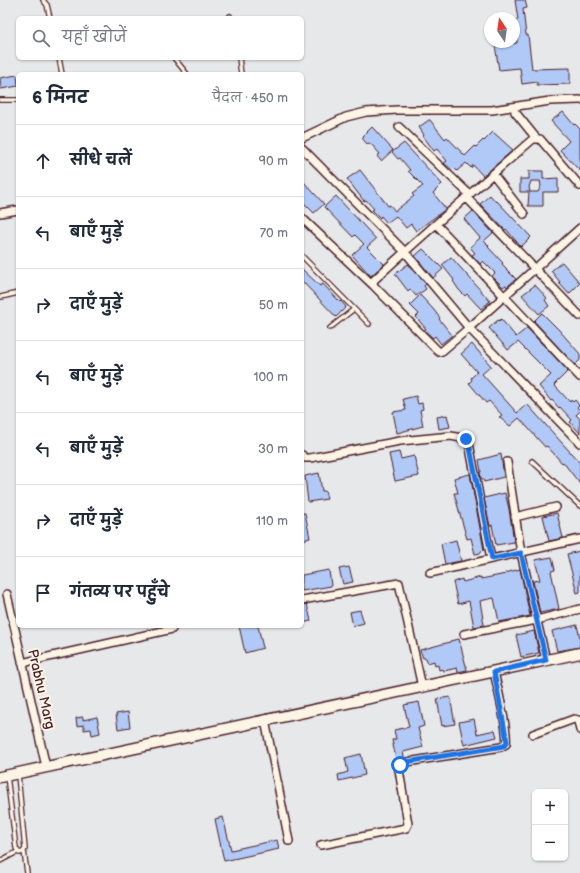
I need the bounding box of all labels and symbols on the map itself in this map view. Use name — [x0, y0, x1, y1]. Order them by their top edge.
north arrow — [484, 12, 520, 48]
route end — [457, 430, 475, 448]
street label: Prabhu Marg — [24, 647, 59, 731]
route start — [391, 756, 409, 774]

